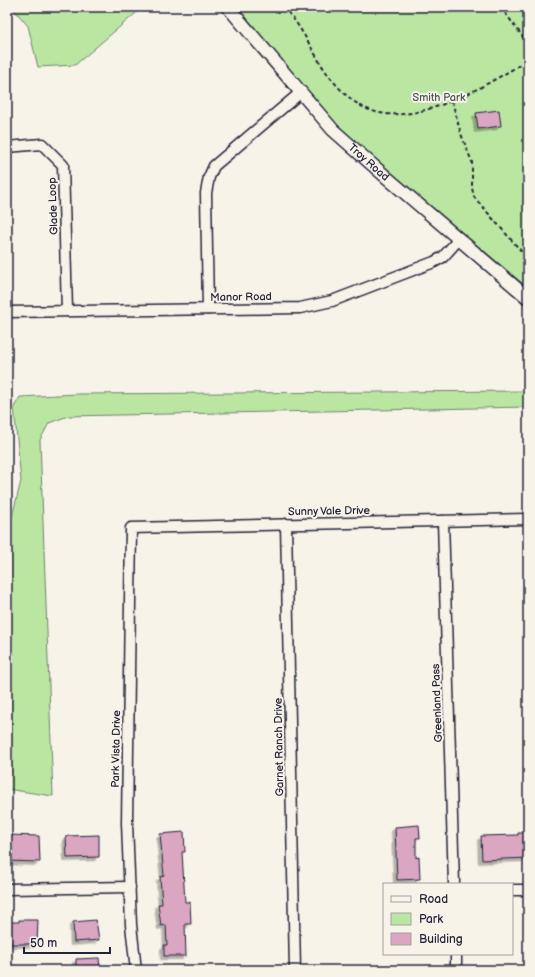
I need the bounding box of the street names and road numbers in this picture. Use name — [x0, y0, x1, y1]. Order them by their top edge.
street label: Troy Road — [346, 141, 392, 183]
street label: Glade Loop — [46, 177, 60, 235]
street label: Manor Road — [210, 290, 272, 304]
street label: Sunny Vale Drive — [288, 504, 371, 518]
street label: Greenland Pass — [429, 663, 445, 743]
street label: Garnet Ranch Drive — [272, 697, 286, 796]
street label: Park Vista Drive — [109, 710, 123, 788]

